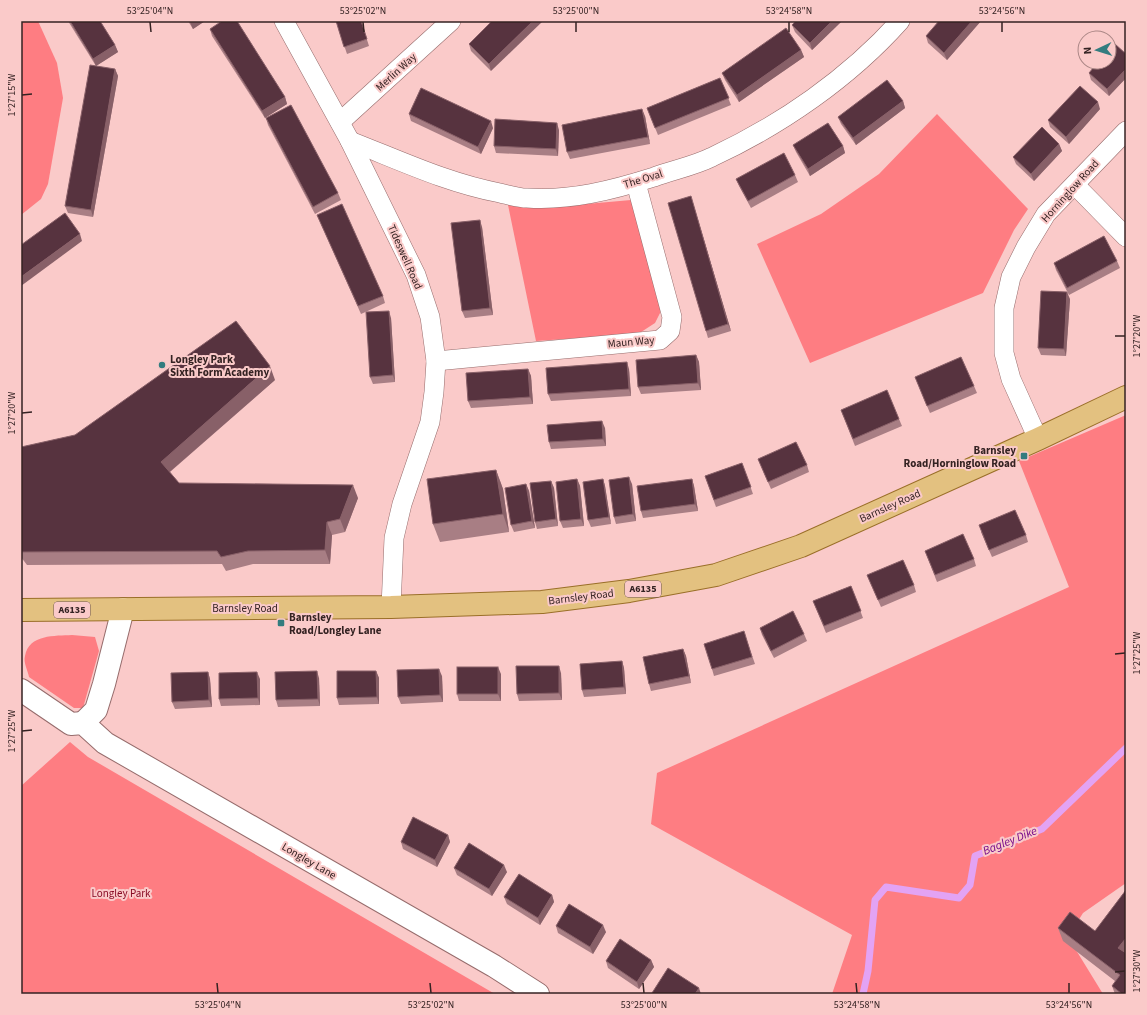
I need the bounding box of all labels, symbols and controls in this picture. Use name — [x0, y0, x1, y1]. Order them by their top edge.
text: 53°25'04"N — [127, 4, 173, 18]
text: 53°25'02"N — [340, 4, 386, 18]
text: 53°25'00"N — [553, 4, 599, 18]
text: 53°24'58"N — [766, 4, 812, 18]
text: 53°24'56"N — [979, 4, 1025, 18]
north arrow — [1077, 30, 1117, 70]
text: N — [1080, 46, 1095, 55]
street label: Merlin Way — [372, 50, 420, 94]
text: 1°27'15"W — [5, 73, 19, 116]
street label: Horninglow Road — [1038, 156, 1102, 226]
street label: The Oval — [622, 166, 665, 192]
street label: Tideswell Road — [384, 222, 426, 292]
text: 1°27'20"W — [1130, 314, 1144, 357]
street label: Maun Way — [607, 332, 655, 352]
place label: Longley Park Sixth Form Academy — [170, 352, 269, 380]
marker: Longley Park Sixth Form Academy — [157, 360, 167, 370]
text: 1°27'20"W — [5, 391, 19, 434]
place label: Barnsley Road/Horninglow Road — [904, 443, 1016, 471]
marker: Barnsley Road/Horninglow Road — [1019, 451, 1029, 461]
street label: Barnsley Road — [857, 486, 923, 526]
road number: A6135 — [625, 581, 661, 597]
street label: Barnsley Road — [547, 586, 615, 608]
street label: Barnsley Road — [212, 601, 278, 616]
road number: A6135 — [54, 602, 90, 618]
place label: Barnsley Road/Longley Lane — [289, 610, 382, 638]
marker: Barnsley Road/Longley Lane — [276, 618, 286, 628]
text: 1°27'25"W — [1130, 631, 1144, 674]
text: 1°27'25"W — [5, 709, 19, 752]
water label: Bagley Dike — [980, 822, 1040, 860]
street label: Longley Lane — [279, 839, 340, 883]
park label: Longley Park — [92, 886, 151, 901]
text: 1°27'30"W — [1130, 949, 1144, 992]
text: 53°25'04"N — [195, 998, 241, 1012]
text: 53°25'02"N — [408, 998, 454, 1012]
text: 53°25'00"N — [621, 998, 667, 1012]
text: 53°24'58"N — [834, 998, 880, 1012]
text: 53°24'56"N — [1046, 998, 1092, 1012]

